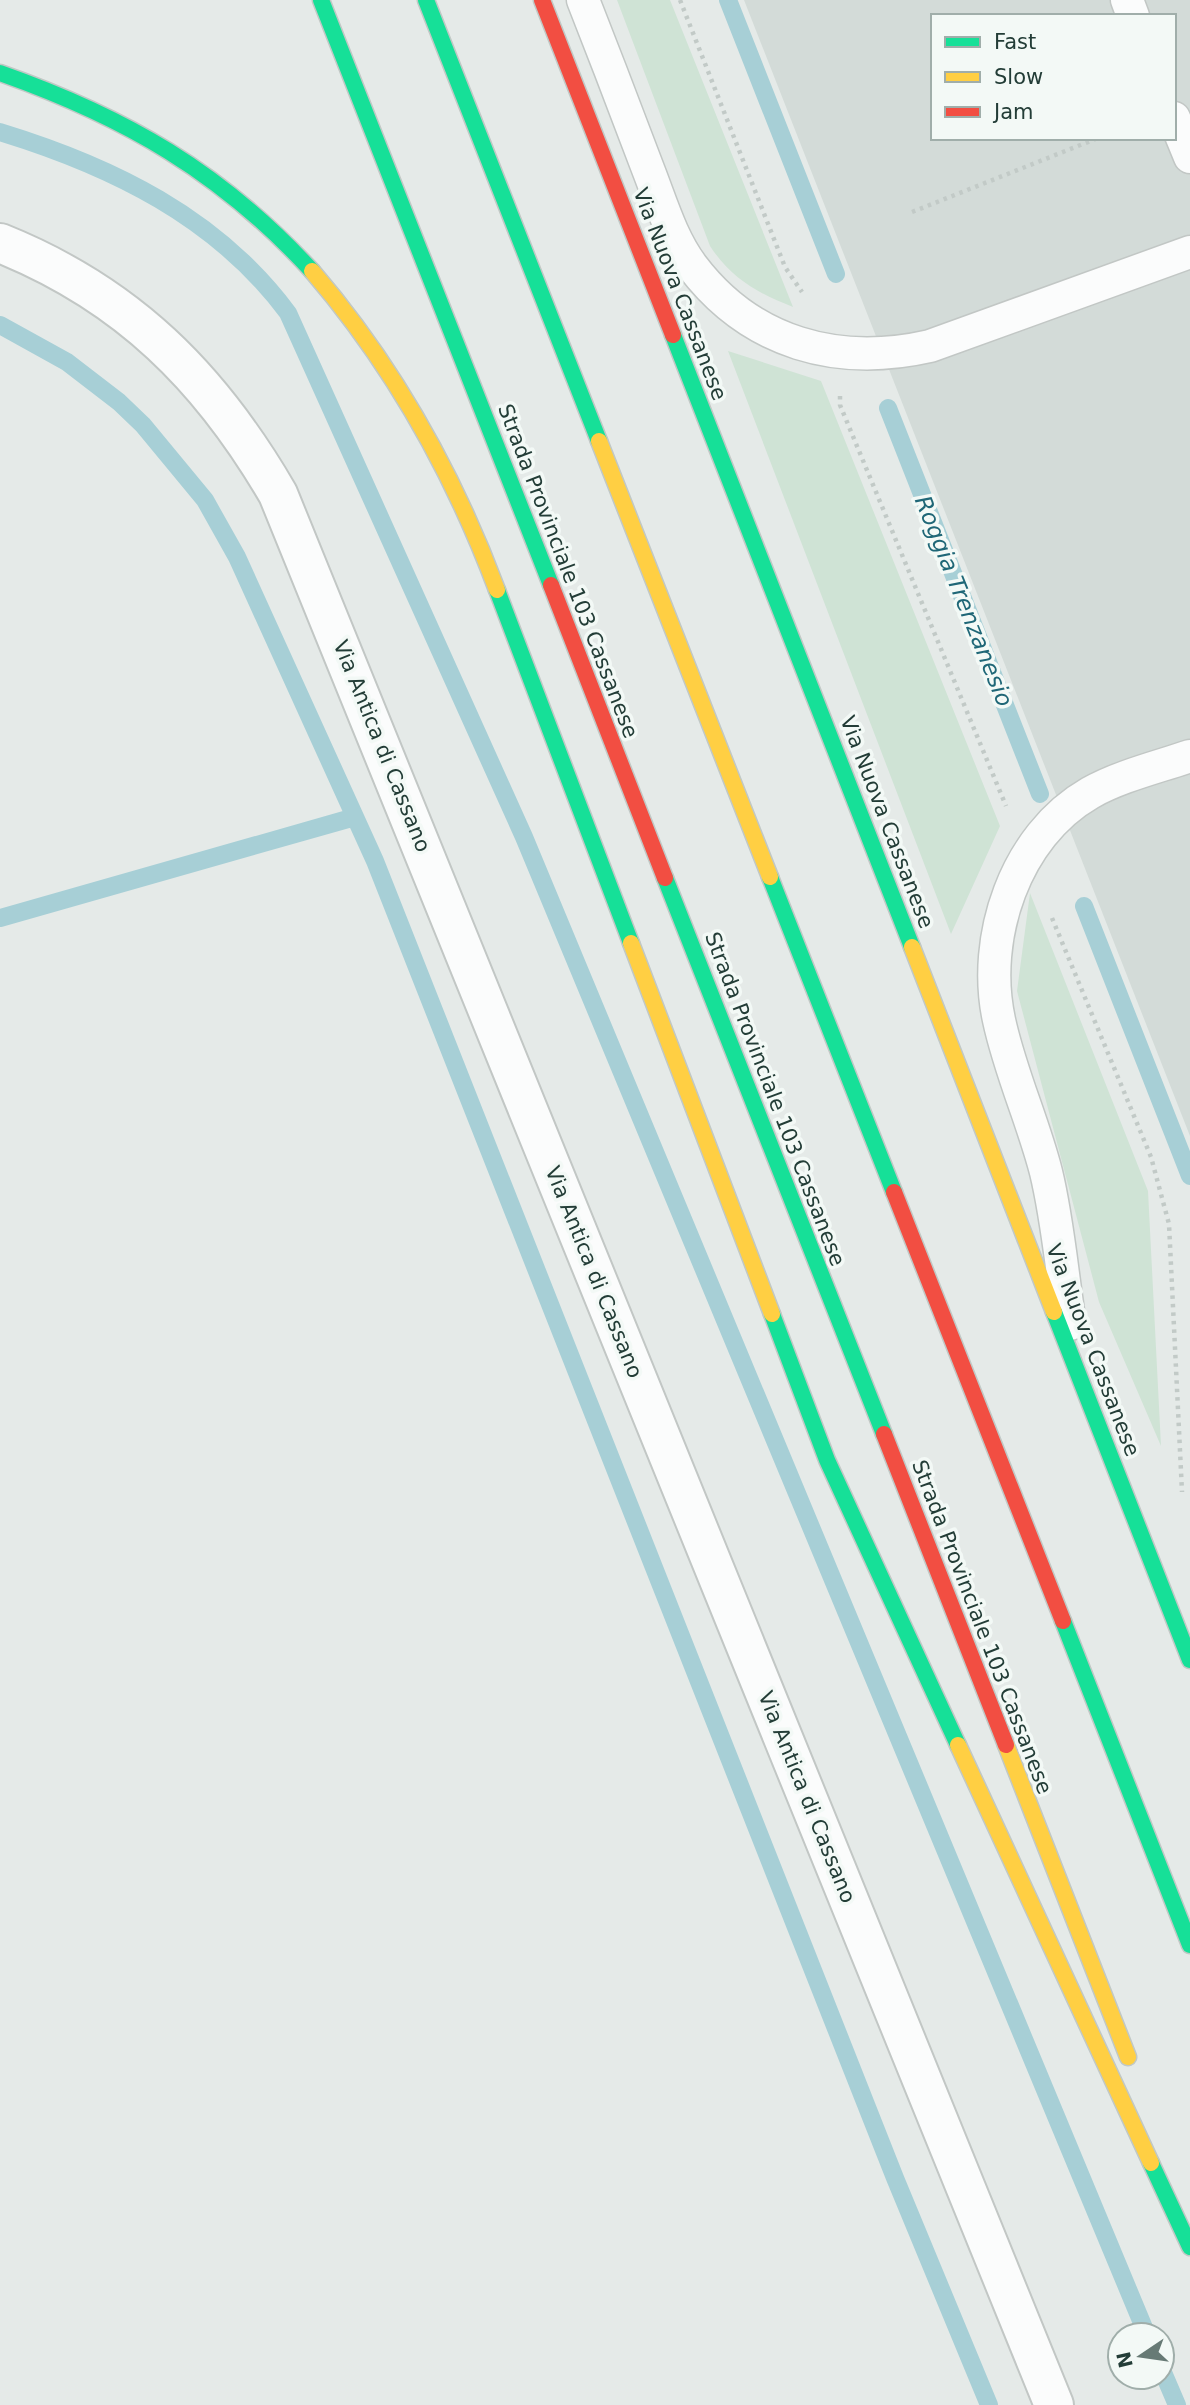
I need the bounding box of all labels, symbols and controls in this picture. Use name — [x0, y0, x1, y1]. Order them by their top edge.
legend — [931, 14, 1176, 140]
text: Fast — [994, 30, 1036, 54]
text: Slow — [994, 65, 1043, 89]
text: Jam — [992, 100, 1034, 124]
street label: Via Nuova Cassanese — [628, 184, 732, 404]
street label: Strada Provinciale 103 Cassanese — [493, 401, 643, 741]
water label: Roggia Trenzanesio — [910, 492, 1018, 710]
street label: Via Antica di Cassano — [328, 637, 436, 855]
street label: Via Nuova Cassanese — [835, 712, 939, 932]
street label: Strada Provinciale 103 Cassanese — [700, 929, 850, 1269]
street label: Via Antica di Cassano — [540, 1163, 648, 1381]
street label: Via Nuova Cassanese — [1041, 1240, 1145, 1460]
street label: Strada Provinciale 103 Cassanese — [907, 1457, 1057, 1797]
street label: Via Antica di Cassano — [753, 1688, 861, 1906]
north arrow — [1106, 2321, 1176, 2391]
text: N — [1112, 2350, 1137, 2370]

